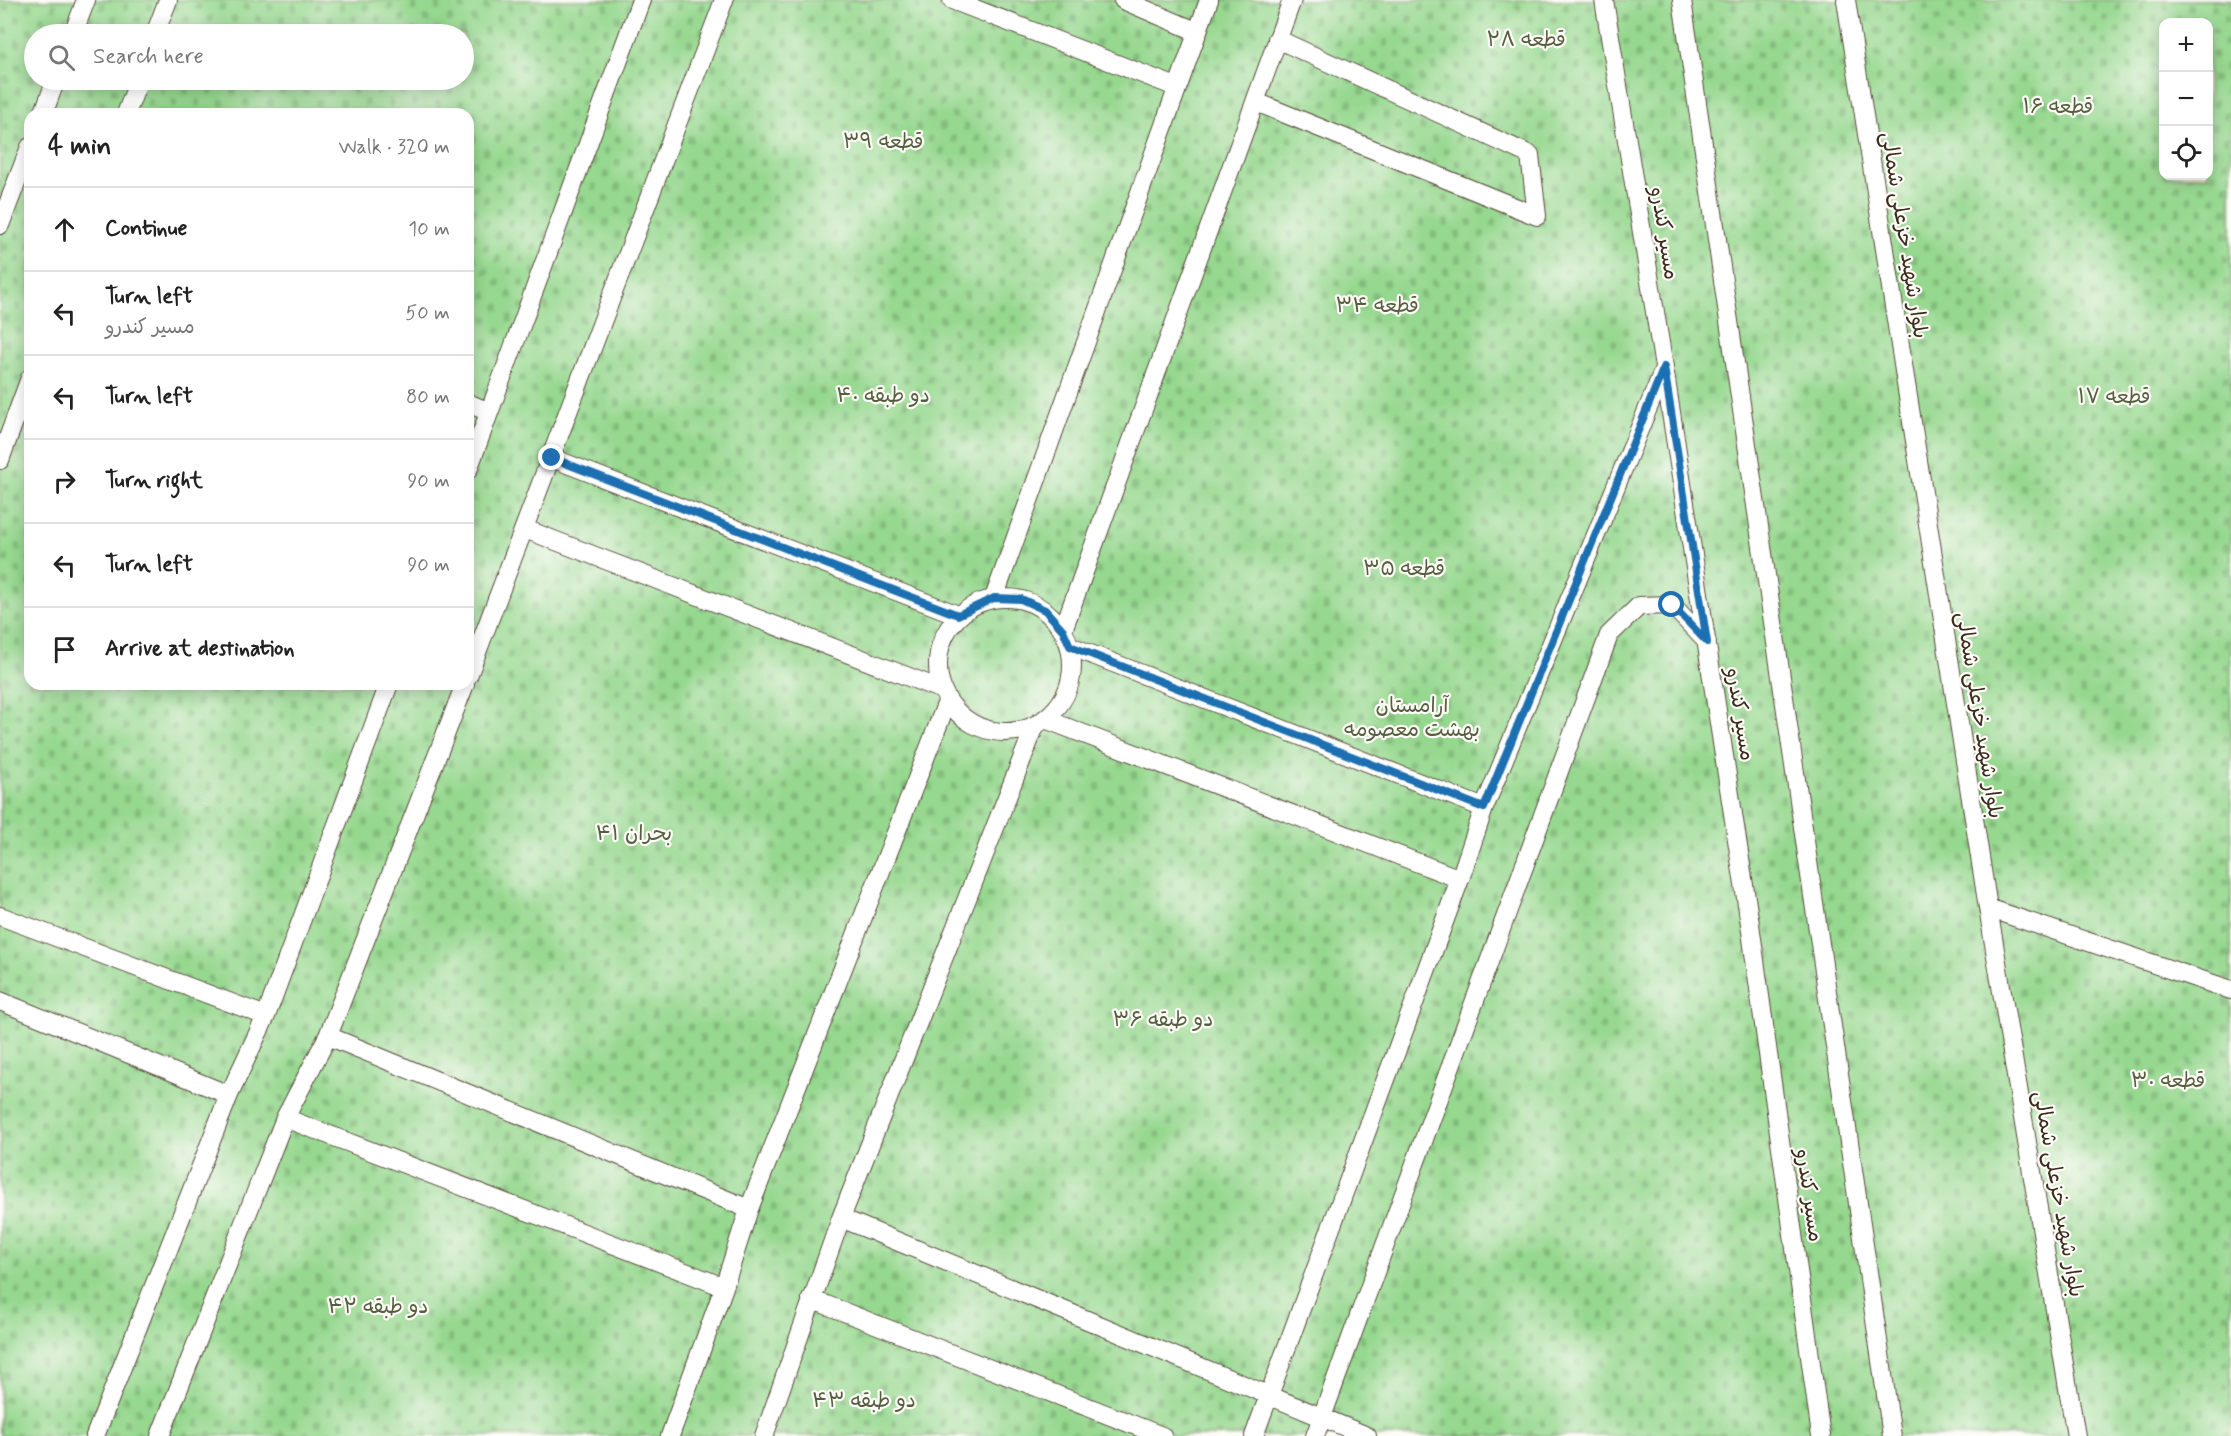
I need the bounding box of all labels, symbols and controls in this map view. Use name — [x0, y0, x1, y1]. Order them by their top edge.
map controls — [2159, 18, 2213, 180]
button: + — [2159, 18, 2213, 72]
search box — [24, 24, 474, 90]
park label: قطعه ۲۸ — [1486, 26, 1566, 54]
icon: search — [45, 41, 78, 74]
text: Search here — [93, 43, 204, 71]
button: − — [2159, 72, 2213, 126]
park label: قطعه ۱۶ — [2023, 93, 2093, 121]
button: locate — [2159, 126, 2213, 180]
park label: قطعه ۳۹ — [843, 128, 923, 156]
text: 4 min — [48, 130, 111, 164]
street label: بلوار شهید خزعلی شمالی — [1874, 130, 1934, 341]
text: Walk · 320 m — [338, 134, 450, 161]
street label: مسیر کندرو — [1643, 184, 1685, 282]
icon: ahead — [48, 213, 81, 246]
text: Continue — [105, 215, 187, 243]
text: 10 m — [408, 216, 450, 243]
text: Turn left — [105, 283, 193, 311]
park label: قطعه ۳۴ — [1335, 292, 1419, 320]
icon: left — [48, 297, 81, 330]
text: 50 m — [405, 300, 450, 327]
text: مسیر کندرو — [105, 314, 195, 341]
icon: left — [48, 381, 81, 414]
park label: ۴۰ دو طبقه — [836, 382, 930, 410]
text: Turn left — [105, 383, 193, 411]
park label: قطعه ۱۷ — [2078, 383, 2150, 411]
text: 80 m — [406, 384, 450, 411]
route end — [538, 444, 564, 470]
icon: right — [48, 465, 81, 498]
text: Turn right — [105, 467, 203, 495]
text: 90 m — [407, 468, 450, 495]
icon: left — [48, 549, 81, 582]
text: Turn left — [105, 551, 193, 579]
text: 90 m — [407, 552, 450, 579]
park label: قطعه ۳۵ — [1363, 555, 1445, 583]
route start — [1658, 591, 1684, 617]
street label: بلوار شهید خزعلی شمالی — [1949, 610, 2009, 821]
icon: arrive — [48, 633, 81, 666]
text: Arrive at destination — [105, 635, 295, 663]
street label: مسیر کندرو — [1719, 665, 1761, 763]
park label: آرامستان بهشت معصومه — [1344, 692, 1480, 744]
park label: ۴۱ بحران — [596, 820, 672, 848]
park label: ۳۶ دو طبقه — [1113, 1006, 1213, 1034]
park label: قطعه ۳۰ — [2131, 1067, 2205, 1095]
street label: بلوار شهید خزعلی شمالی — [2026, 1089, 2090, 1299]
street label: مسیر کندرو — [1788, 1146, 1829, 1244]
park label: ۴۲ دو طبقه — [328, 1293, 428, 1321]
park label: ۴۳ دو طبقه — [812, 1387, 916, 1415]

